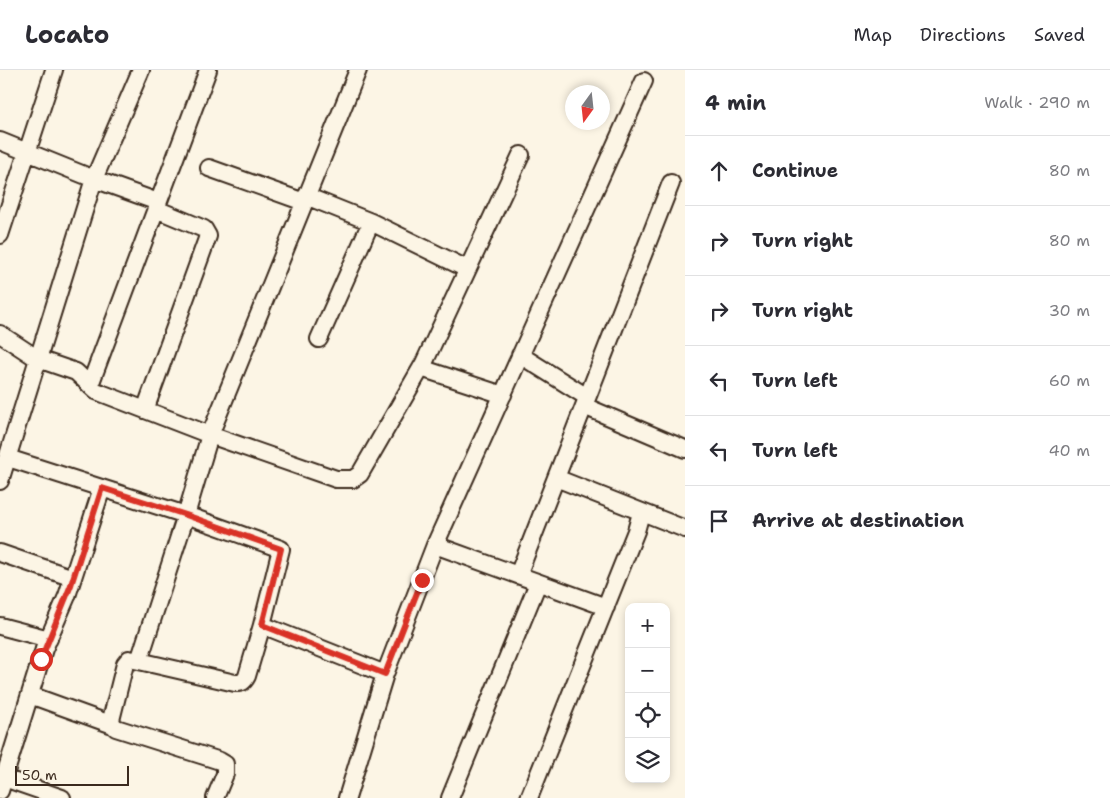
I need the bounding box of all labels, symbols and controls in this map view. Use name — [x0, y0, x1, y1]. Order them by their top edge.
text: Locato — [25, 19, 109, 51]
text: Map — [854, 23, 892, 47]
text: Directions — [920, 23, 1006, 47]
text: Saved — [1034, 23, 1085, 47]
north arrow — [565, 85, 610, 130]
text: 4 min — [705, 89, 766, 117]
text: Walk · 290 m — [984, 92, 1090, 113]
icon: ahead — [705, 157, 733, 185]
text: Continue — [752, 158, 838, 183]
text: 80 m — [1049, 160, 1090, 181]
icon: right — [705, 227, 733, 255]
text: Turn right — [752, 228, 853, 253]
text: 80 m — [1049, 230, 1090, 251]
icon: right — [705, 297, 733, 325]
text: Turn right — [752, 298, 853, 323]
text: 30 m — [1049, 300, 1090, 321]
icon: left — [705, 367, 733, 395]
text: Turn left — [752, 368, 838, 393]
text: 60 m — [1049, 370, 1090, 391]
icon: left — [705, 437, 733, 465]
text: Turn left — [752, 438, 838, 463]
text: 40 m — [1048, 440, 1090, 461]
icon: arrive — [705, 507, 733, 535]
text: Arrive at destination — [752, 508, 964, 533]
route end — [411, 569, 434, 592]
map controls — [625, 603, 670, 783]
button: + — [625, 603, 670, 648]
route start — [30, 648, 53, 671]
button: − — [625, 648, 670, 693]
button: locate — [625, 693, 670, 738]
button: layers — [625, 738, 670, 783]
scale bar — [15, 763, 129, 786]
text: 50 m — [22, 766, 57, 784]

